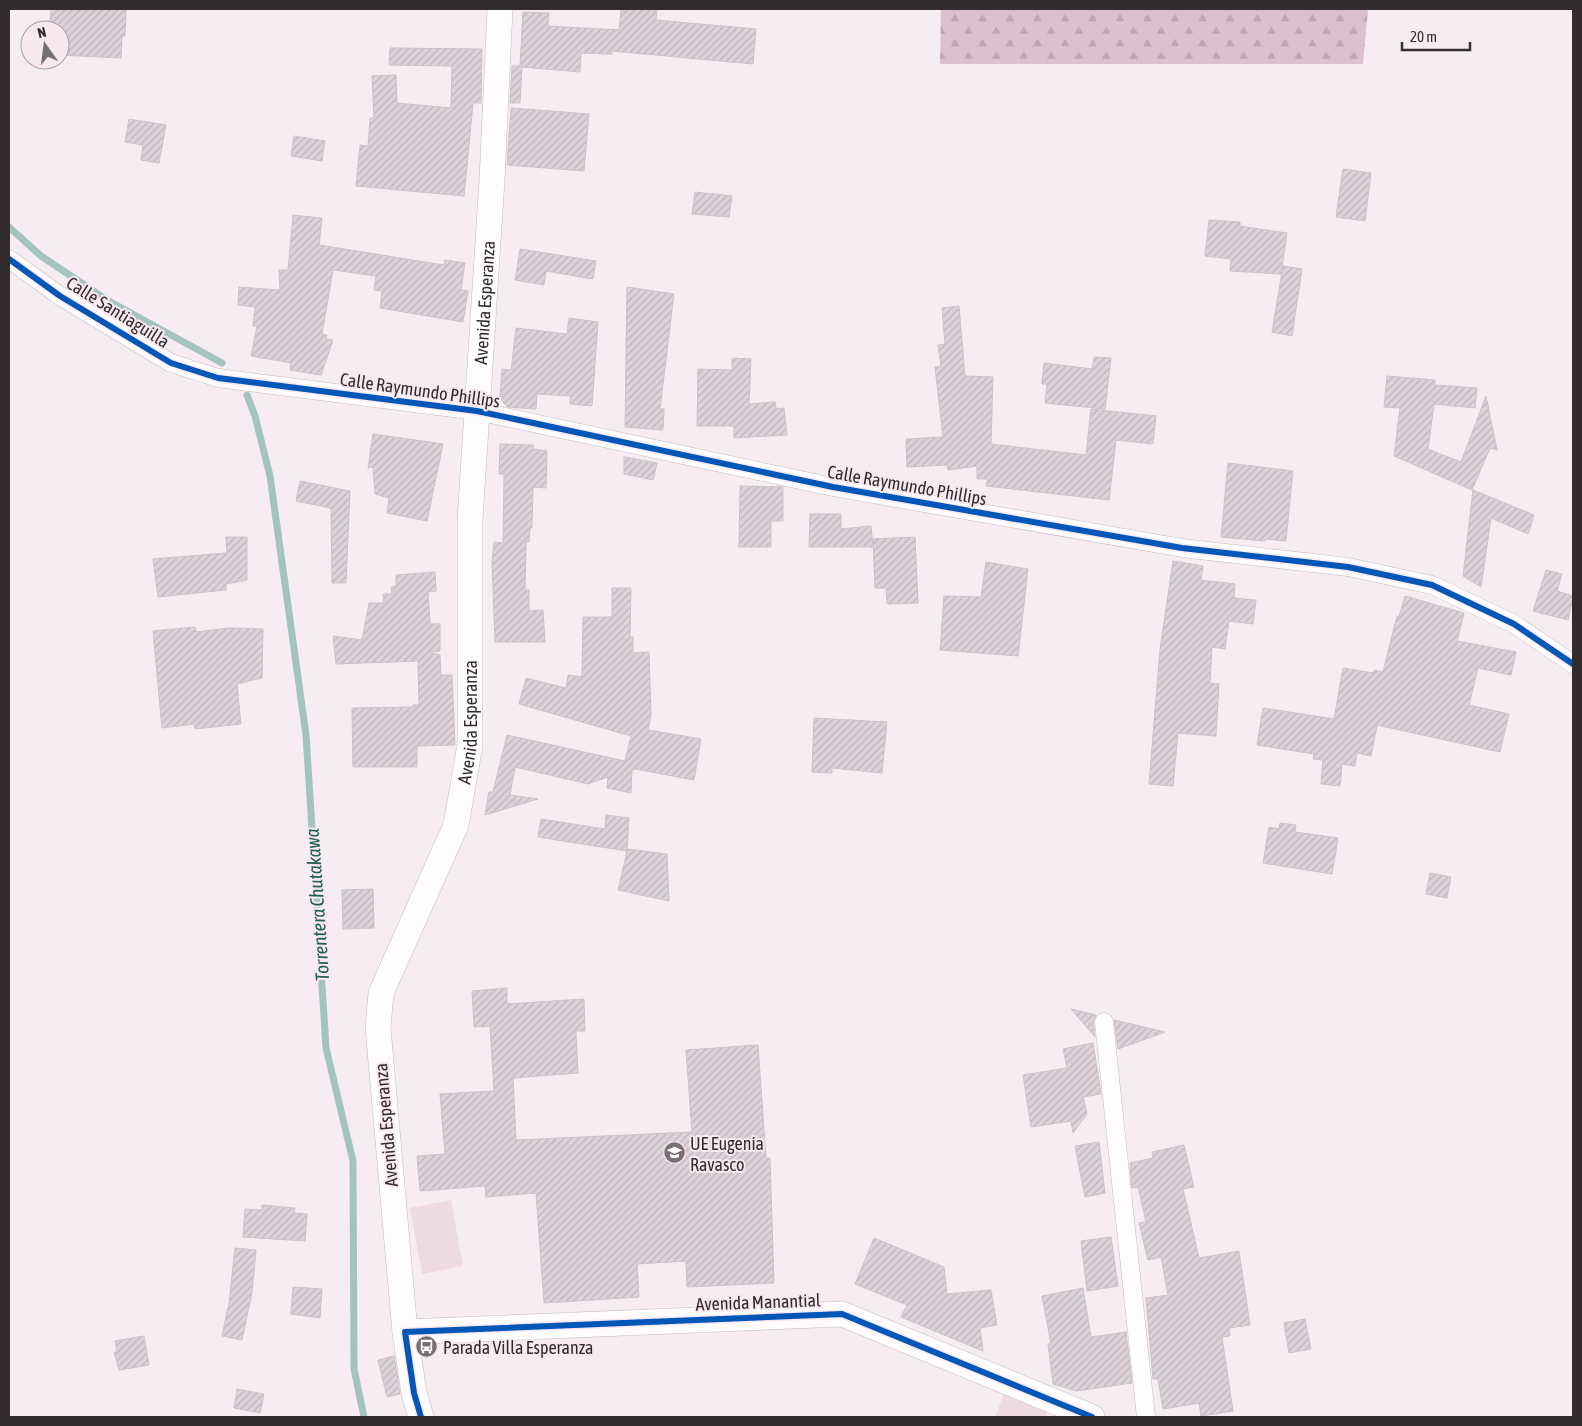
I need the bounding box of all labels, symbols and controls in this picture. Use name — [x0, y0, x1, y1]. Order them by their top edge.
north arrow — [20, 20, 70, 70]
scale bar — [1402, 20, 1470, 52]
text: N — [36, 24, 48, 41]
text: 20 m — [1410, 28, 1437, 45]
street label: Avenida Esperanza — [470, 240, 499, 365]
street label: Calle Santiaguilla — [63, 272, 173, 352]
street label: Calle Raymundo Phillips — [339, 368, 501, 412]
street label: Calle Raymundo Phillips — [826, 461, 988, 509]
street label: Avenida Esperanza — [453, 660, 481, 786]
water label: Torrentera Chutakawa — [301, 828, 333, 982]
street label: Avenida Esperanza — [370, 1062, 402, 1188]
place label: UE Eugenia Ravasco — [690, 1133, 764, 1175]
school or university icon: UE Eugenia Ravasco — [662, 1141, 686, 1165]
street label: Avenida Manantial — [695, 1289, 821, 1315]
bus stop icon: Parada Villa Esperanza — [415, 1335, 439, 1359]
place label: Parada Villa Esperanza — [443, 1337, 593, 1358]

